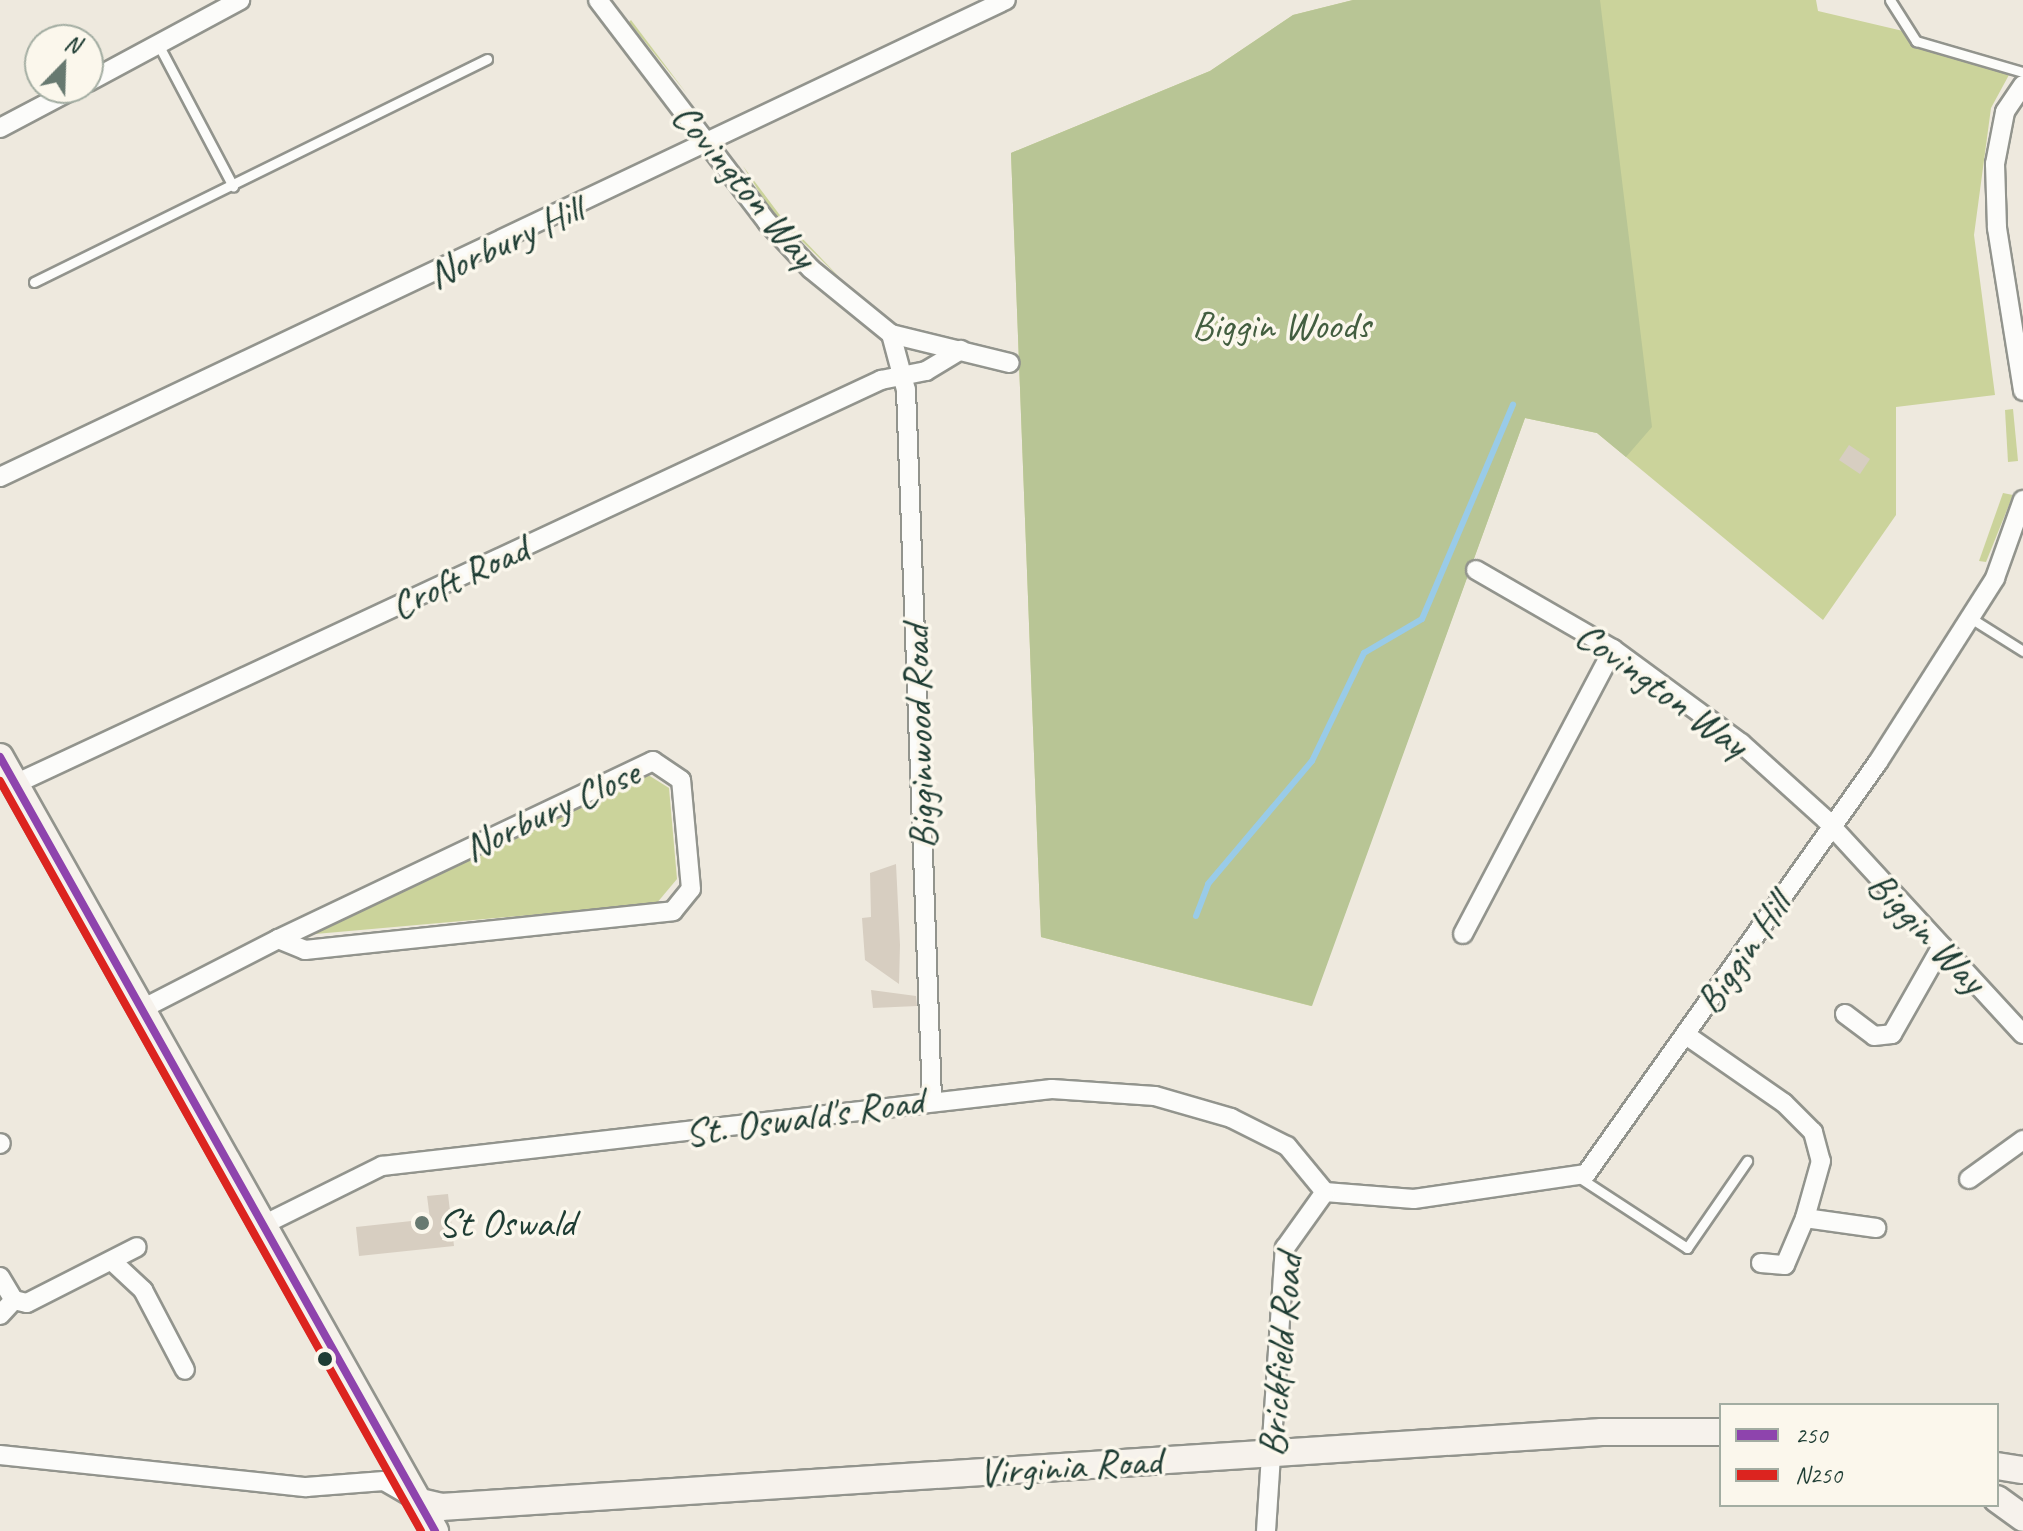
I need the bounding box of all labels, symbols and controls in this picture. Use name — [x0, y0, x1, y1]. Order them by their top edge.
north arrow — [24, 24, 104, 104]
text: N — [61, 28, 84, 59]
street label: Covington Way — [662, 93, 828, 277]
street label: Norbury Hill — [419, 185, 591, 299]
park label: Biggin Woods — [1192, 301, 1370, 349]
street label: Croft Road — [382, 524, 536, 630]
street label: Covington Way — [1567, 611, 1757, 767]
street label: Bigginwood Road — [891, 624, 947, 850]
street label: Norbury Close — [455, 748, 647, 872]
street label: Biggin Way — [1857, 861, 1997, 1003]
street label: Biggin Hill — [1684, 883, 1802, 1023]
street label: St. Oswald's Road — [682, 1076, 926, 1158]
place label: St Oswald — [438, 1199, 576, 1247]
marker: St Oswald — [413, 1214, 431, 1232]
street label: Brickfield Road — [1247, 1252, 1313, 1458]
unlabelled marker — [317, 1351, 333, 1367]
legend — [1719, 1403, 1999, 1507]
text: 250 — [1795, 1420, 1827, 1450]
street label: Virginia Road — [977, 1436, 1163, 1496]
text: N250 — [1795, 1460, 1842, 1490]

